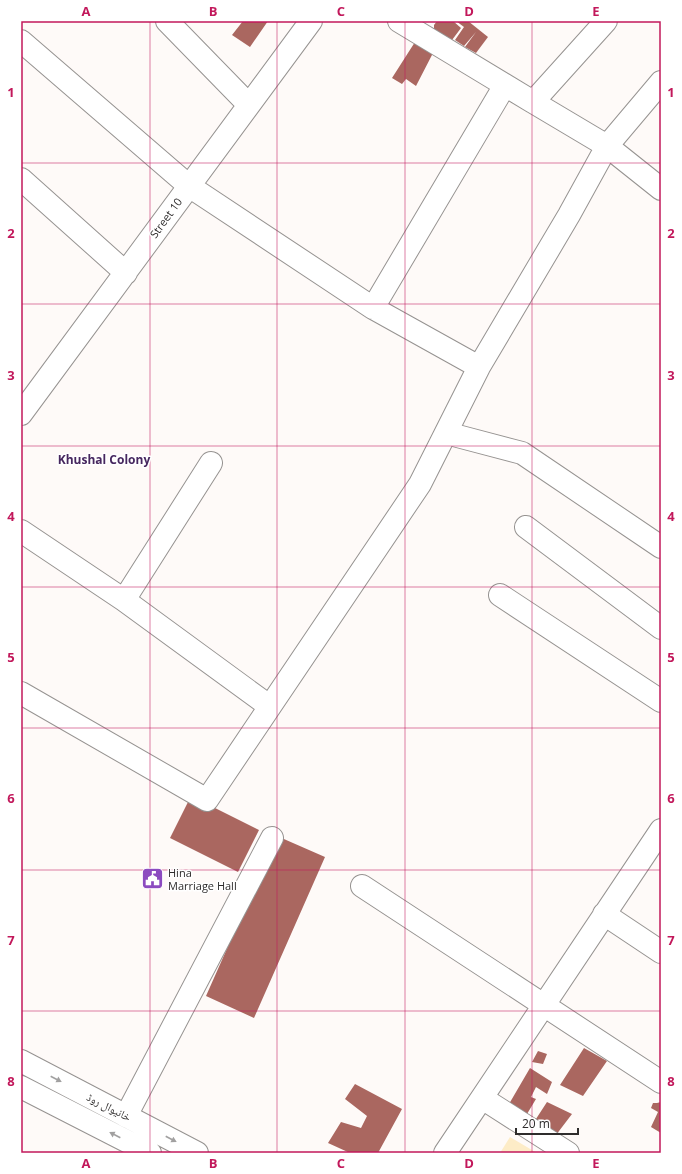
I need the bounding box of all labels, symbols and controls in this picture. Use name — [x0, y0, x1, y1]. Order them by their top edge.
text: A — [82, 2, 91, 20]
text: B — [209, 2, 218, 20]
text: C — [337, 2, 345, 20]
text: D — [464, 2, 474, 20]
text: E — [592, 2, 600, 20]
text: 1 — [7, 83, 15, 101]
text: 1 — [667, 83, 675, 101]
street label: Street 10 — [146, 195, 185, 241]
text: 2 — [7, 224, 15, 242]
text: 2 — [667, 224, 675, 242]
text: 3 — [7, 366, 15, 384]
text: 3 — [667, 366, 675, 384]
district label: Khushal Colony — [58, 451, 150, 468]
text: 4 — [7, 507, 15, 525]
text: 4 — [667, 507, 675, 525]
text: 5 — [7, 648, 15, 666]
text: 5 — [667, 648, 675, 666]
text: 6 — [7, 789, 15, 807]
text: 6 — [667, 789, 675, 807]
place label: Hina Marriage Hall — [168, 865, 237, 893]
public building icon: Hina Marriage Hall — [140, 866, 166, 892]
text: 7 — [7, 931, 15, 949]
text: 7 — [667, 931, 675, 949]
text: 8 — [7, 1072, 15, 1090]
text: 8 — [667, 1072, 675, 1090]
one-way arrow — [50, 1076, 61, 1082]
street label: خانیوال روڈ — [84, 1089, 134, 1124]
scale bar — [516, 1110, 578, 1136]
text: 20 m — [522, 1115, 550, 1132]
one-way arrow — [110, 1132, 121, 1139]
one-way arrow — [165, 1135, 177, 1142]
text: A — [82, 1154, 91, 1172]
text: B — [209, 1154, 218, 1172]
text: C — [337, 1154, 345, 1172]
text: D — [464, 1154, 474, 1172]
text: E — [592, 1154, 600, 1172]

